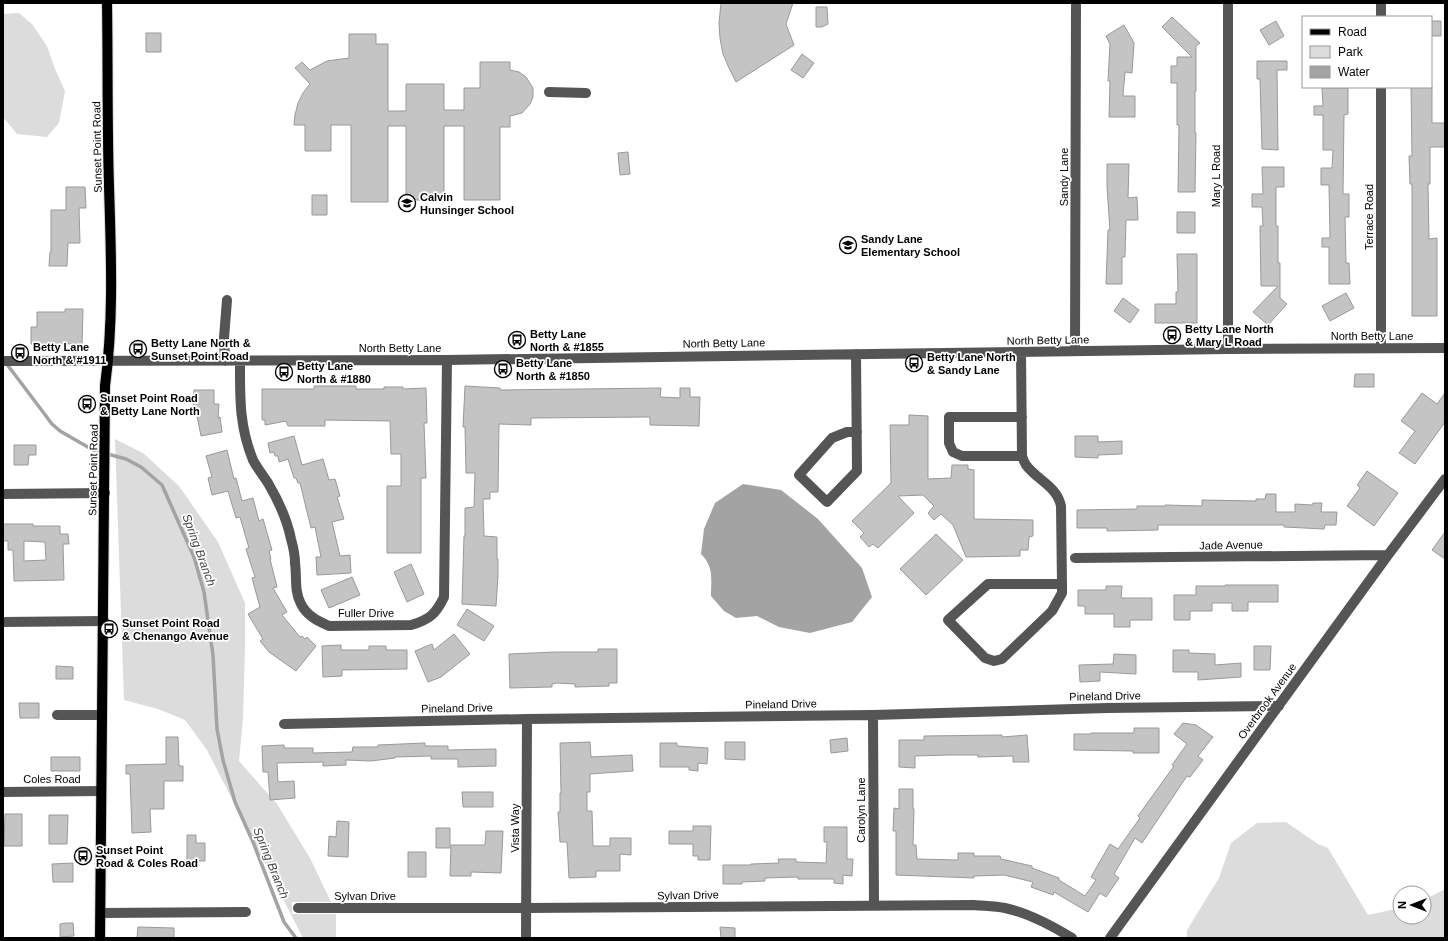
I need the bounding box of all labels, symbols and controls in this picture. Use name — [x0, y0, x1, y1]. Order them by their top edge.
legend — [1302, 16, 1432, 88]
text: Road — [1338, 25, 1367, 39]
text: Park — [1338, 45, 1364, 59]
text: Water — [1338, 65, 1370, 79]
street label: Sunset Point Road — [90, 101, 104, 193]
street label: Mary L Road — [1210, 145, 1222, 207]
street label: Sandy Lane — [1058, 148, 1070, 206]
street label: Terrace Road — [1363, 184, 1375, 250]
place label: Calvin Hunsinger School — [420, 191, 514, 216]
school or university icon: Calvin Hunsinger School — [397, 193, 417, 213]
place label: Sandy Lane Elementary School — [861, 233, 960, 258]
school or university icon: Sandy Lane Elementary School — [838, 235, 858, 255]
place label: Betty Lane North & Mary L Road — [1185, 323, 1274, 348]
bus stop icon: Betty Lane North & Mary L Road — [1162, 325, 1182, 345]
place label: Betty Lane North & #1855 — [530, 328, 604, 353]
bus stop icon: Betty Lane North & #1855 — [507, 330, 527, 350]
street label: North Betty Lane — [1331, 330, 1413, 342]
street label: North Betty Lane — [1007, 333, 1089, 347]
street label: North Betty Lane — [683, 336, 765, 350]
place label: Betty Lane North & Sunset Point Road — [151, 337, 251, 362]
bus stop icon: Betty Lane North & Sunset Point Road — [128, 339, 148, 359]
place label: Betty Lane North & #1911 — [33, 341, 106, 366]
street label: North Betty Lane — [359, 342, 441, 354]
bus stop icon: Betty Lane North & #1911 — [10, 343, 30, 363]
place label: Betty Lane North & Sandy Lane — [927, 351, 1016, 376]
bus stop icon: Betty Lane North & Sandy Lane — [904, 353, 924, 373]
place label: Betty Lane North & #1850 — [516, 357, 590, 382]
bus stop icon: Betty Lane North & #1850 — [493, 359, 513, 379]
place label: Betty Lane North & #1880 — [297, 360, 371, 385]
bus stop icon: Betty Lane North & #1880 — [274, 362, 294, 382]
place label: Sunset Point Road & Betty Lane North — [100, 392, 200, 417]
bus stop icon: Sunset Point Road & Betty Lane North — [77, 394, 97, 414]
street label: Sunset Point Road — [86, 424, 100, 516]
water label: Spring Branch — [179, 512, 219, 588]
street label: Jade Avenue — [1199, 538, 1263, 552]
street label: Fuller Drive — [338, 607, 394, 619]
place label: Sunset Point Road & Chenango Avenue — [122, 617, 229, 642]
bus stop icon: Sunset Point Road & Chenango Avenue — [99, 619, 119, 639]
street label: Overbrook Avenue — [1235, 661, 1299, 741]
street label: Pineland Drive — [1069, 689, 1141, 703]
street label: Pineland Drive — [745, 697, 817, 711]
street label: Pineland Drive — [421, 701, 493, 715]
street label: Coles Road — [23, 773, 81, 785]
street label: Carolyn Lane — [855, 777, 867, 843]
street label: Vista Way — [509, 803, 521, 852]
water label: Spring Branch — [250, 825, 292, 901]
place label: Sunset Point Road & Coles Road — [96, 844, 198, 869]
bus stop icon: Sunset Point Road & Coles Road — [73, 846, 93, 866]
north arrow — [1392, 885, 1432, 925]
street label: Sylvan Drive — [657, 888, 719, 902]
street label: Sylvan Drive — [334, 890, 396, 902]
text: N — [1396, 901, 1408, 909]

